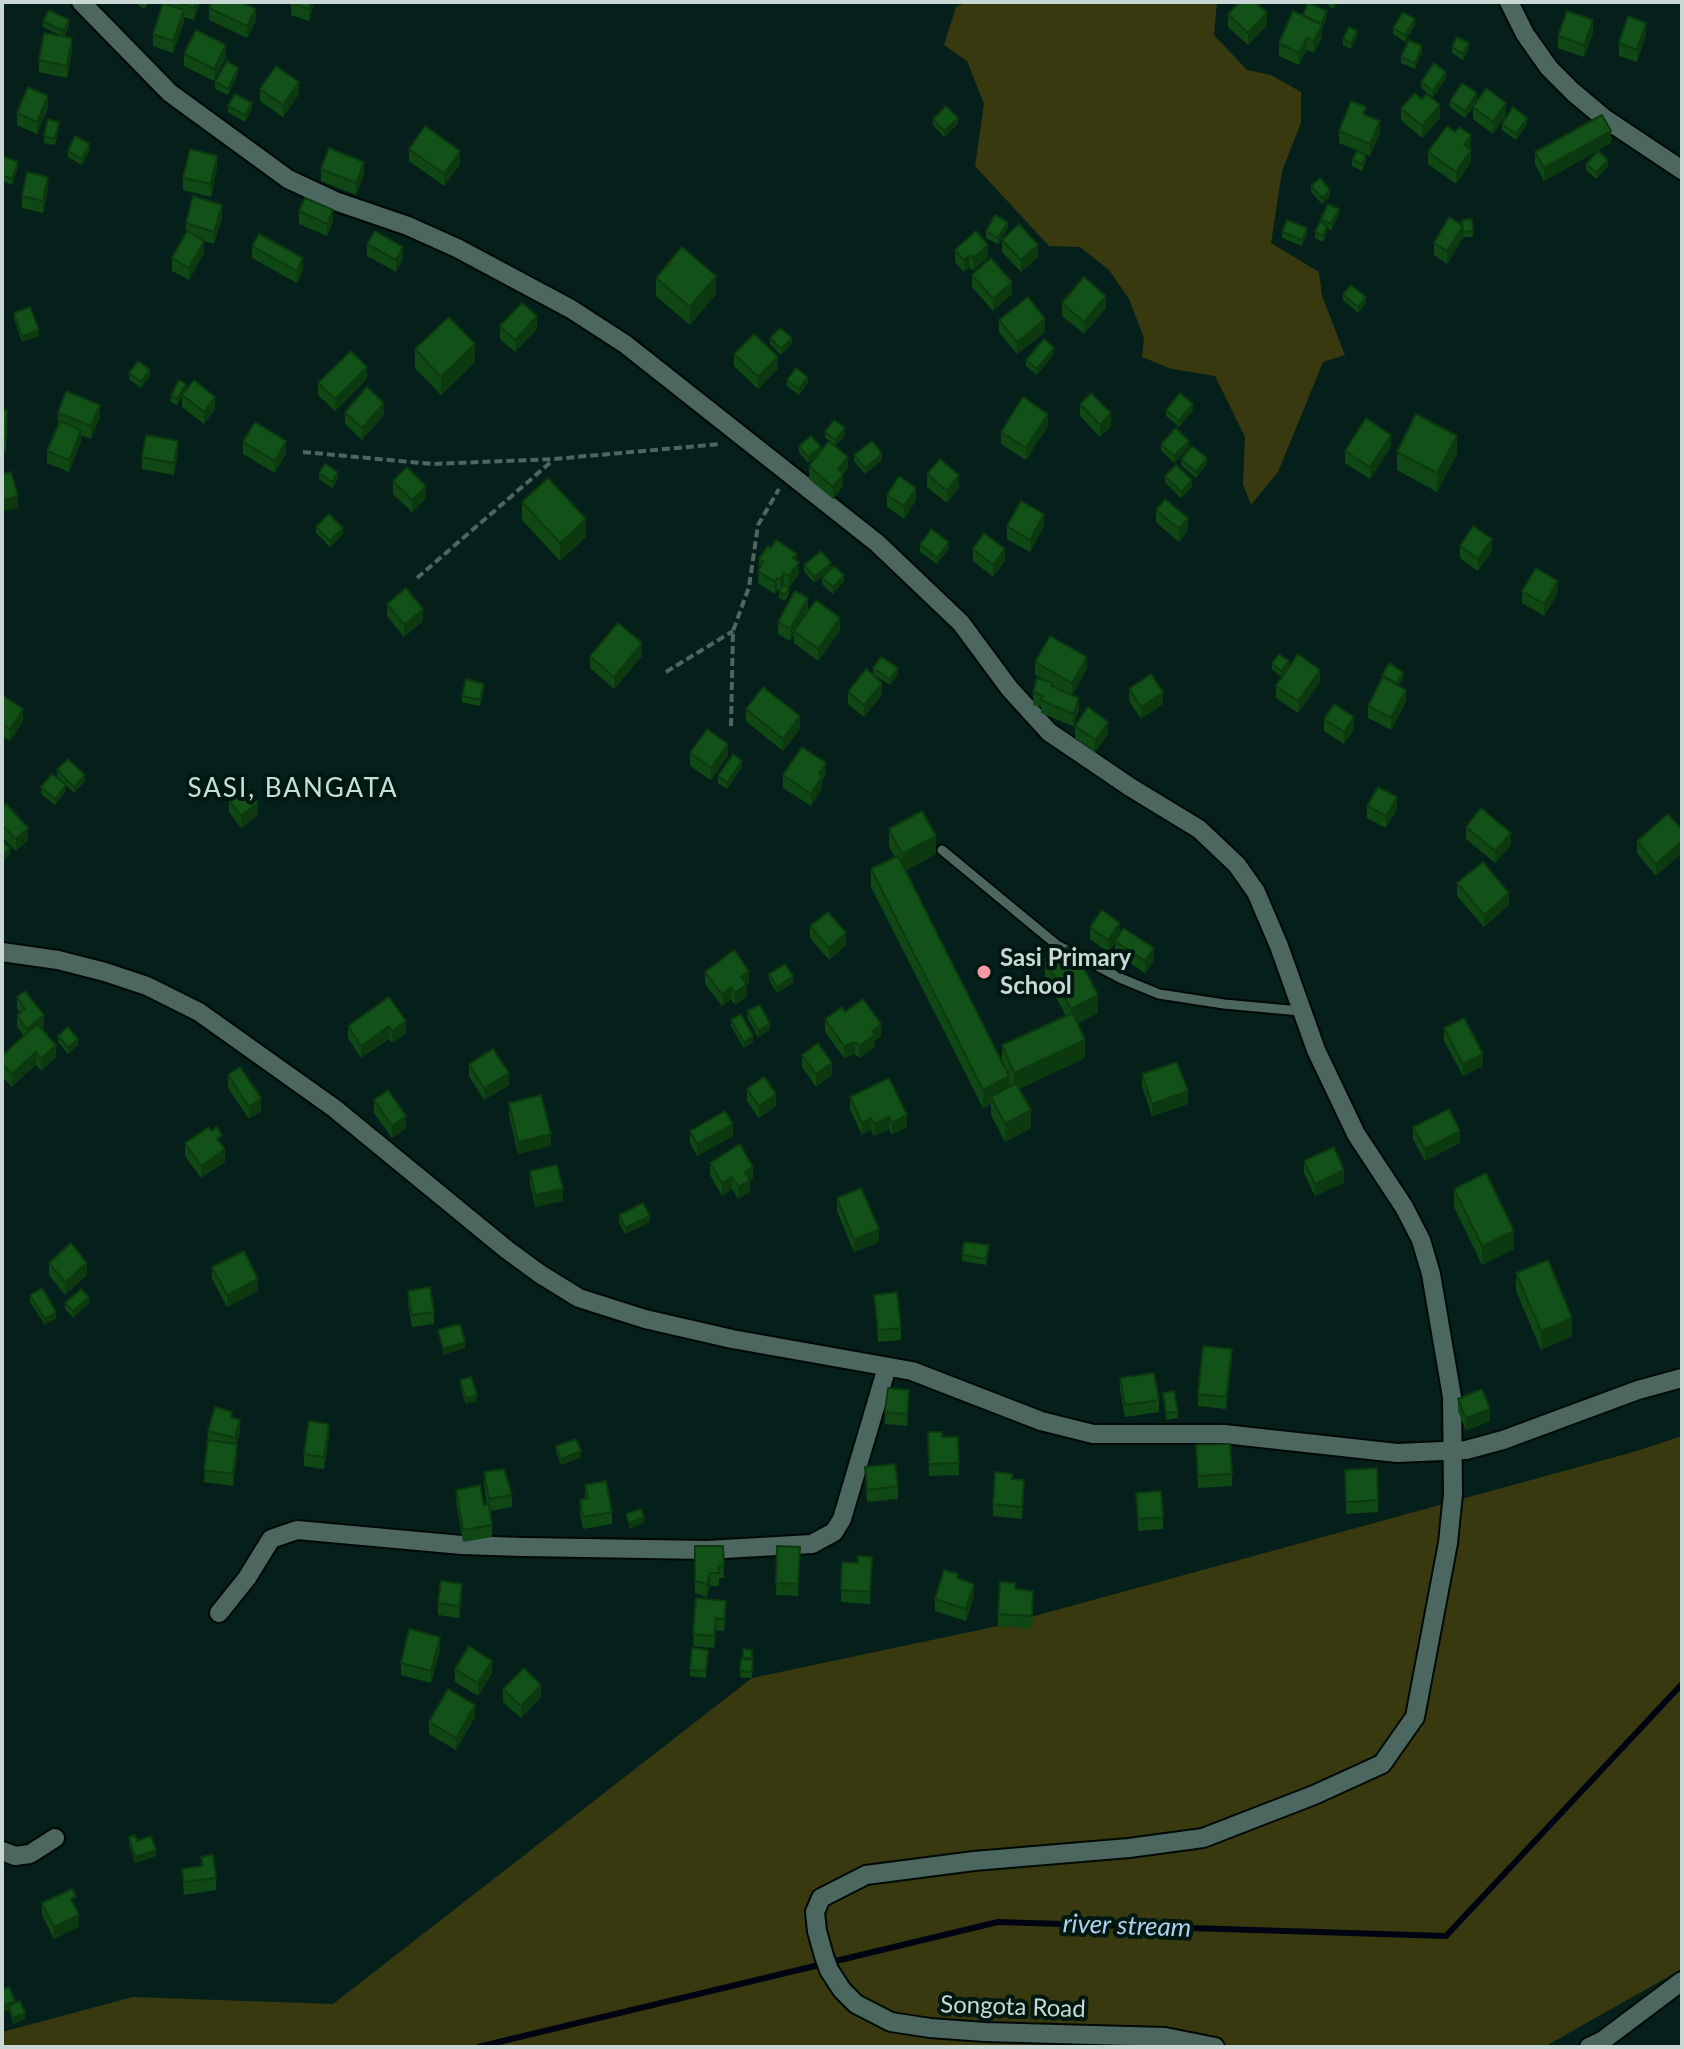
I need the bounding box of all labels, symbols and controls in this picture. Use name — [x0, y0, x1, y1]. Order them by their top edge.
district label: SASI, BANGATA — [187, 773, 399, 805]
place label: Sasi Primary School — [1000, 944, 1131, 1000]
marker: Sasi Primary School — [975, 963, 993, 981]
water label: river stream — [1062, 1908, 1192, 1944]
street label: Songota Road — [940, 1990, 1086, 2024]

